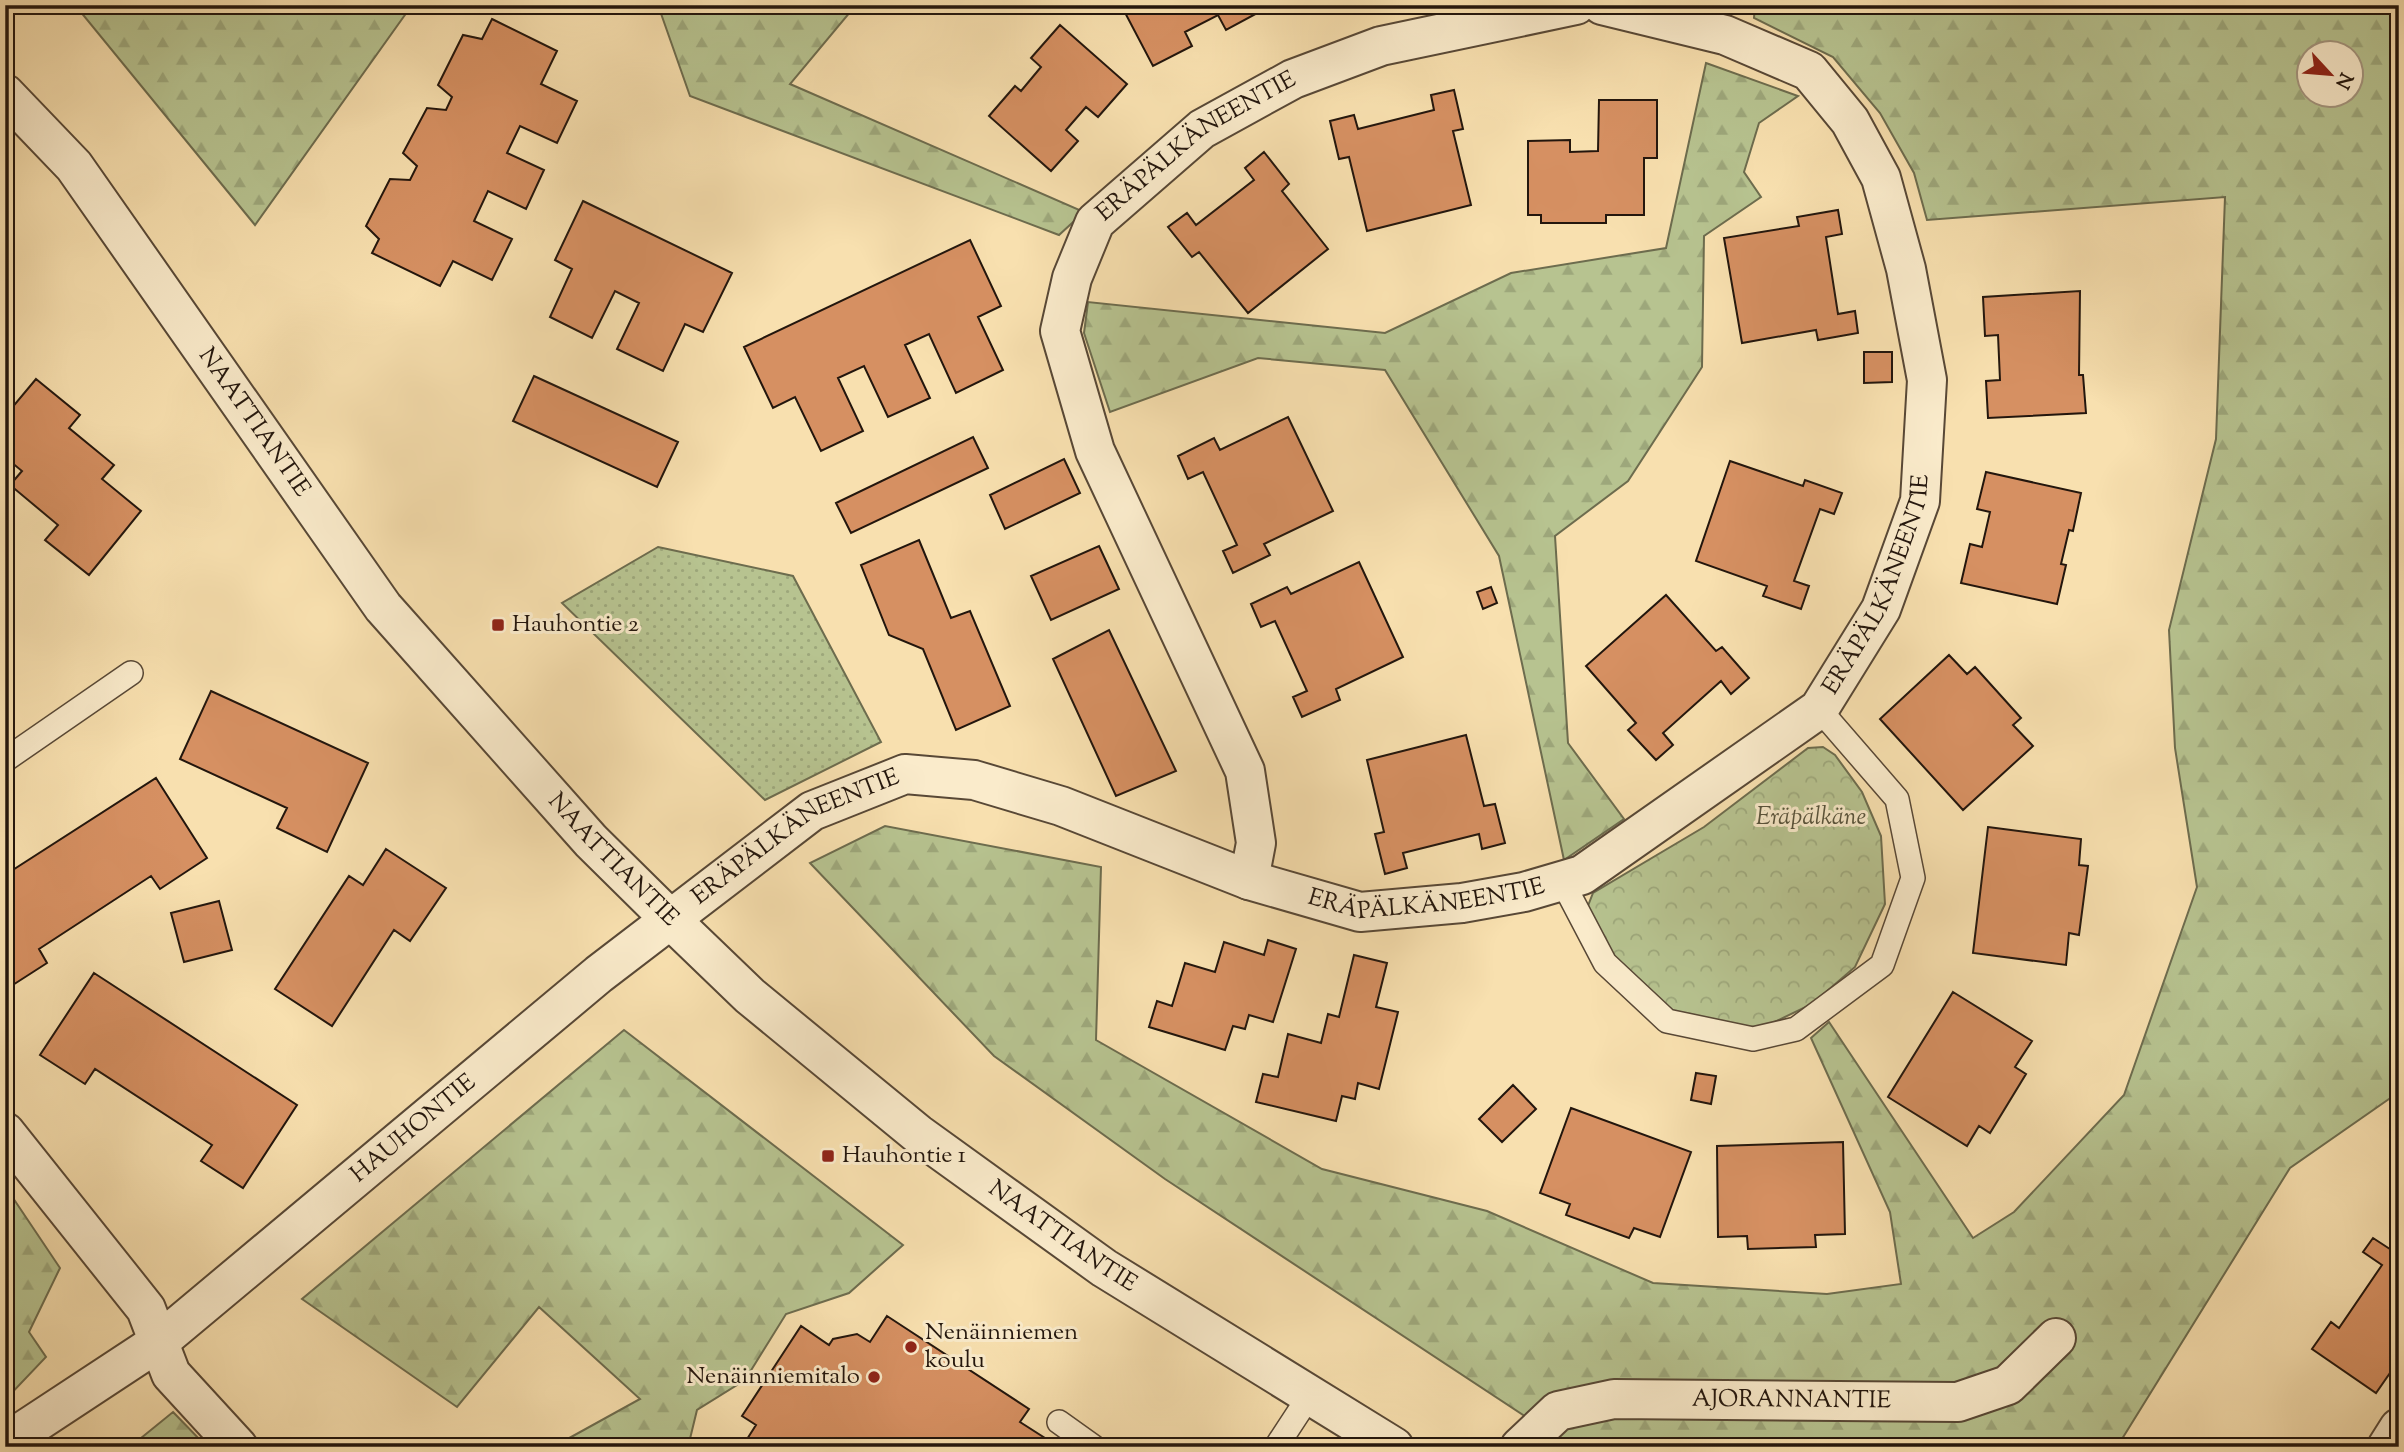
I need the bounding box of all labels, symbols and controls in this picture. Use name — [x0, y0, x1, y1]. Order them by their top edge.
north arrow — [2296, 38, 2366, 108]
street label: ERÄPÄLKÄNEENTIE — [1089, 63, 1303, 230]
text: N — [2328, 68, 2358, 93]
street label: NAATTIANTIE — [190, 341, 318, 504]
street label: ERÄPÄLKÄNEENTIE — [1815, 473, 1939, 702]
place label: Hauhontie 2 — [512, 608, 639, 642]
marker: Hauhontie 2 — [490, 617, 506, 633]
street label: ERÄPÄLKÄNEENTIE — [685, 761, 905, 914]
street label: NAATTIANTIE — [539, 786, 686, 935]
park label: Eräpälkäne — [1756, 801, 1866, 835]
street label: ERÄPÄLKÄNEENTIE — [1304, 870, 1549, 929]
street label: HAUHONTIE — [343, 1066, 484, 1192]
place label: Hauhontie 1 — [842, 1139, 966, 1173]
marker: Hauhontie 1 — [820, 1148, 836, 1164]
street label: NAATTIANTIE — [981, 1173, 1144, 1301]
place label: Nenäinniemen koulu — [925, 1316, 1078, 1378]
marker: Nenäinniemen koulu — [903, 1339, 919, 1355]
place label: Nenäinniemitalo — [686, 1360, 860, 1394]
marker: Nenäinniemitalo — [866, 1369, 882, 1385]
street label: AJORANNANTIE — [1692, 1383, 1892, 1418]

